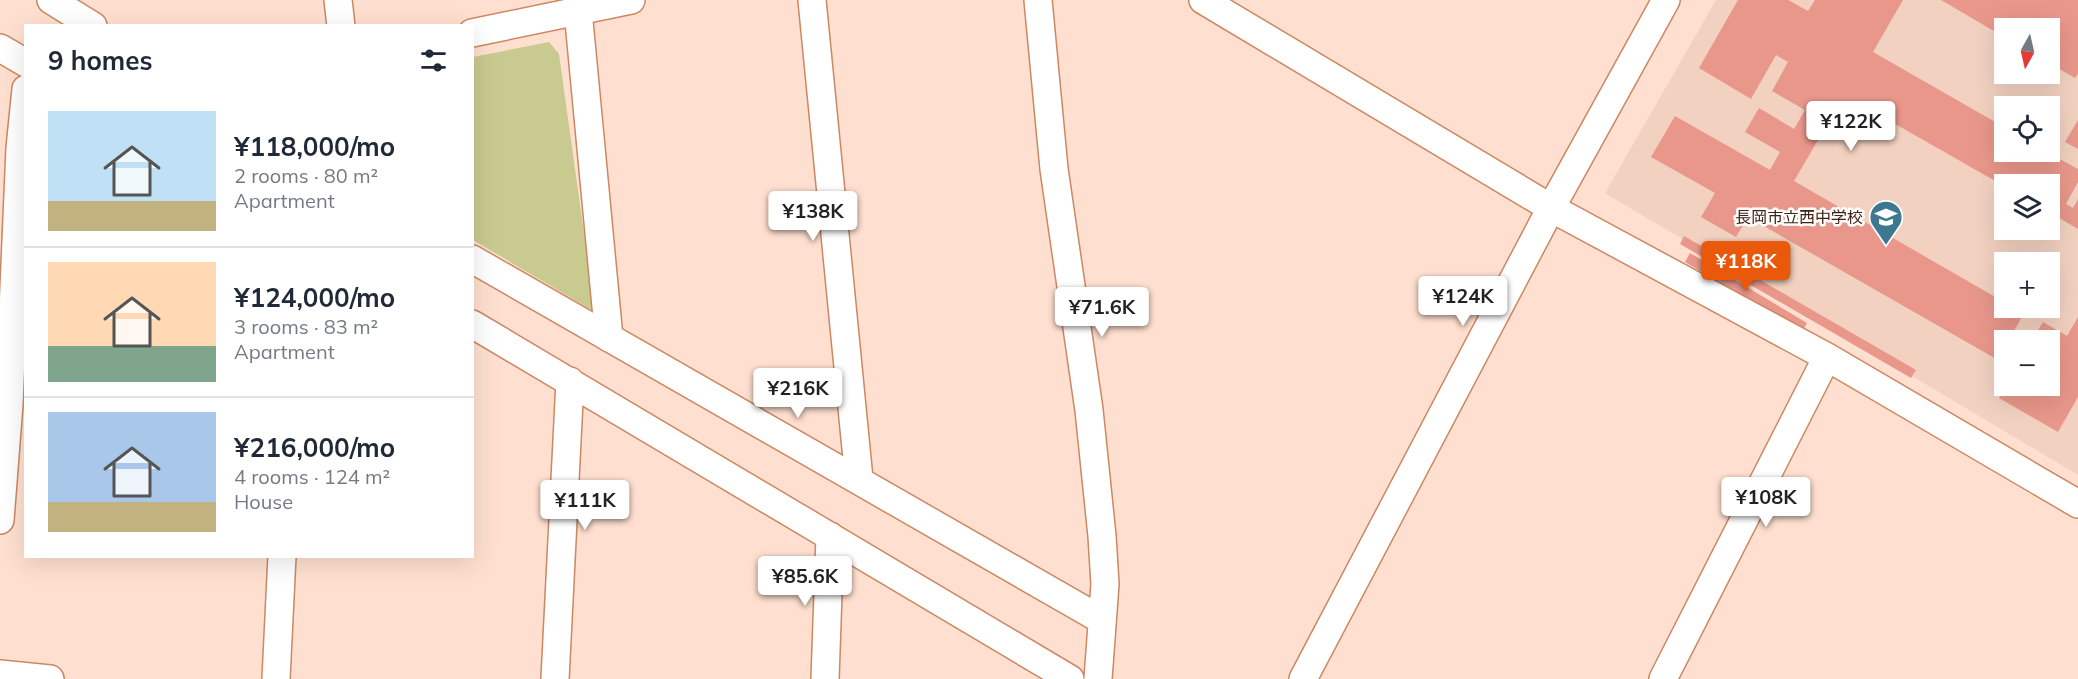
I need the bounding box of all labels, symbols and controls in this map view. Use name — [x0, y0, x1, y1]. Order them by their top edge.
north arrow — [1994, 18, 2060, 84]
map controls — [1994, 18, 2060, 396]
text: 9 homes — [48, 44, 152, 77]
icon: filters — [417, 44, 450, 77]
button: locate — [1994, 96, 2060, 162]
pin: ¥122K — [1809, 101, 1893, 152]
text: ¥122K — [1820, 108, 1882, 133]
text: ¥118,000/mo — [234, 130, 395, 163]
icon: home — [96, 135, 168, 207]
text: 2 rooms · 80 m² — [234, 163, 378, 188]
button: layers — [1994, 174, 2060, 240]
text: Apartment — [234, 188, 335, 213]
pin: ¥138K — [771, 191, 855, 242]
text: ¥138K — [782, 198, 844, 223]
school or university icon: 長岡市立西中学校 — [1868, 199, 1904, 246]
place label: 長岡市立西中学校 — [1735, 207, 1863, 227]
pin: ¥118K — [1704, 241, 1788, 292]
text: ¥118K — [1715, 248, 1777, 273]
button: + — [1994, 252, 2060, 318]
pin: ¥124K — [1421, 276, 1505, 327]
text: ¥124,000/mo — [234, 281, 395, 314]
text: ¥124K — [1432, 283, 1494, 308]
icon: home — [96, 286, 168, 358]
pin: ¥71.6K — [1053, 287, 1151, 338]
text: ¥71.6K — [1069, 294, 1135, 319]
text: 3 rooms · 83 m² — [234, 314, 378, 339]
button: − — [1994, 330, 2060, 396]
text: Apartment — [234, 339, 335, 364]
pin: ¥216K — [756, 368, 840, 419]
text: ¥216K — [767, 375, 829, 400]
text: ¥216,000/mo — [234, 431, 395, 464]
icon: home — [96, 436, 168, 508]
text: 4 rooms · 124 m² — [234, 464, 390, 489]
pin: ¥108K — [1724, 477, 1808, 528]
pin: ¥111K — [543, 480, 627, 531]
text: ¥108K — [1735, 484, 1797, 509]
text: ¥111K — [554, 487, 616, 512]
text: House — [234, 489, 293, 514]
pin: ¥85.6K — [756, 556, 854, 607]
text: ¥85.6K — [772, 563, 838, 588]

